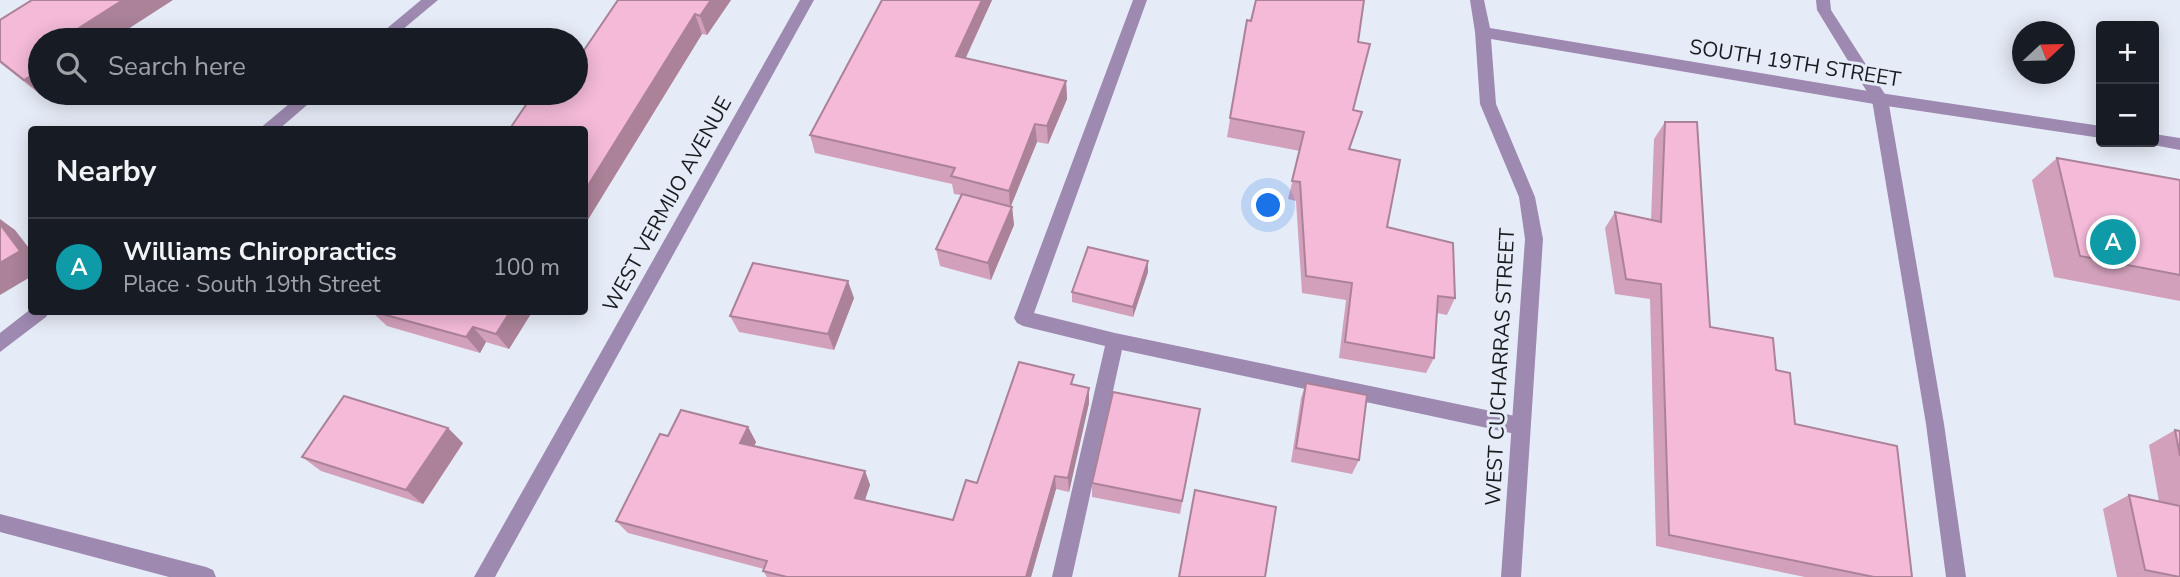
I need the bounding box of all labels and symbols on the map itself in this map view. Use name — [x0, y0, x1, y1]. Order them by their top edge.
north arrow — [2012, 21, 2075, 84]
street label: SOUTH 19TH STREET — [1687, 32, 1903, 94]
street label: WEST VERMIJO AVENUE — [596, 91, 738, 317]
your location — [1251, 188, 1285, 222]
pin: A — [2090, 216, 2136, 268]
street label: WEST CUCHARRAS STREET — [1479, 227, 1521, 507]

